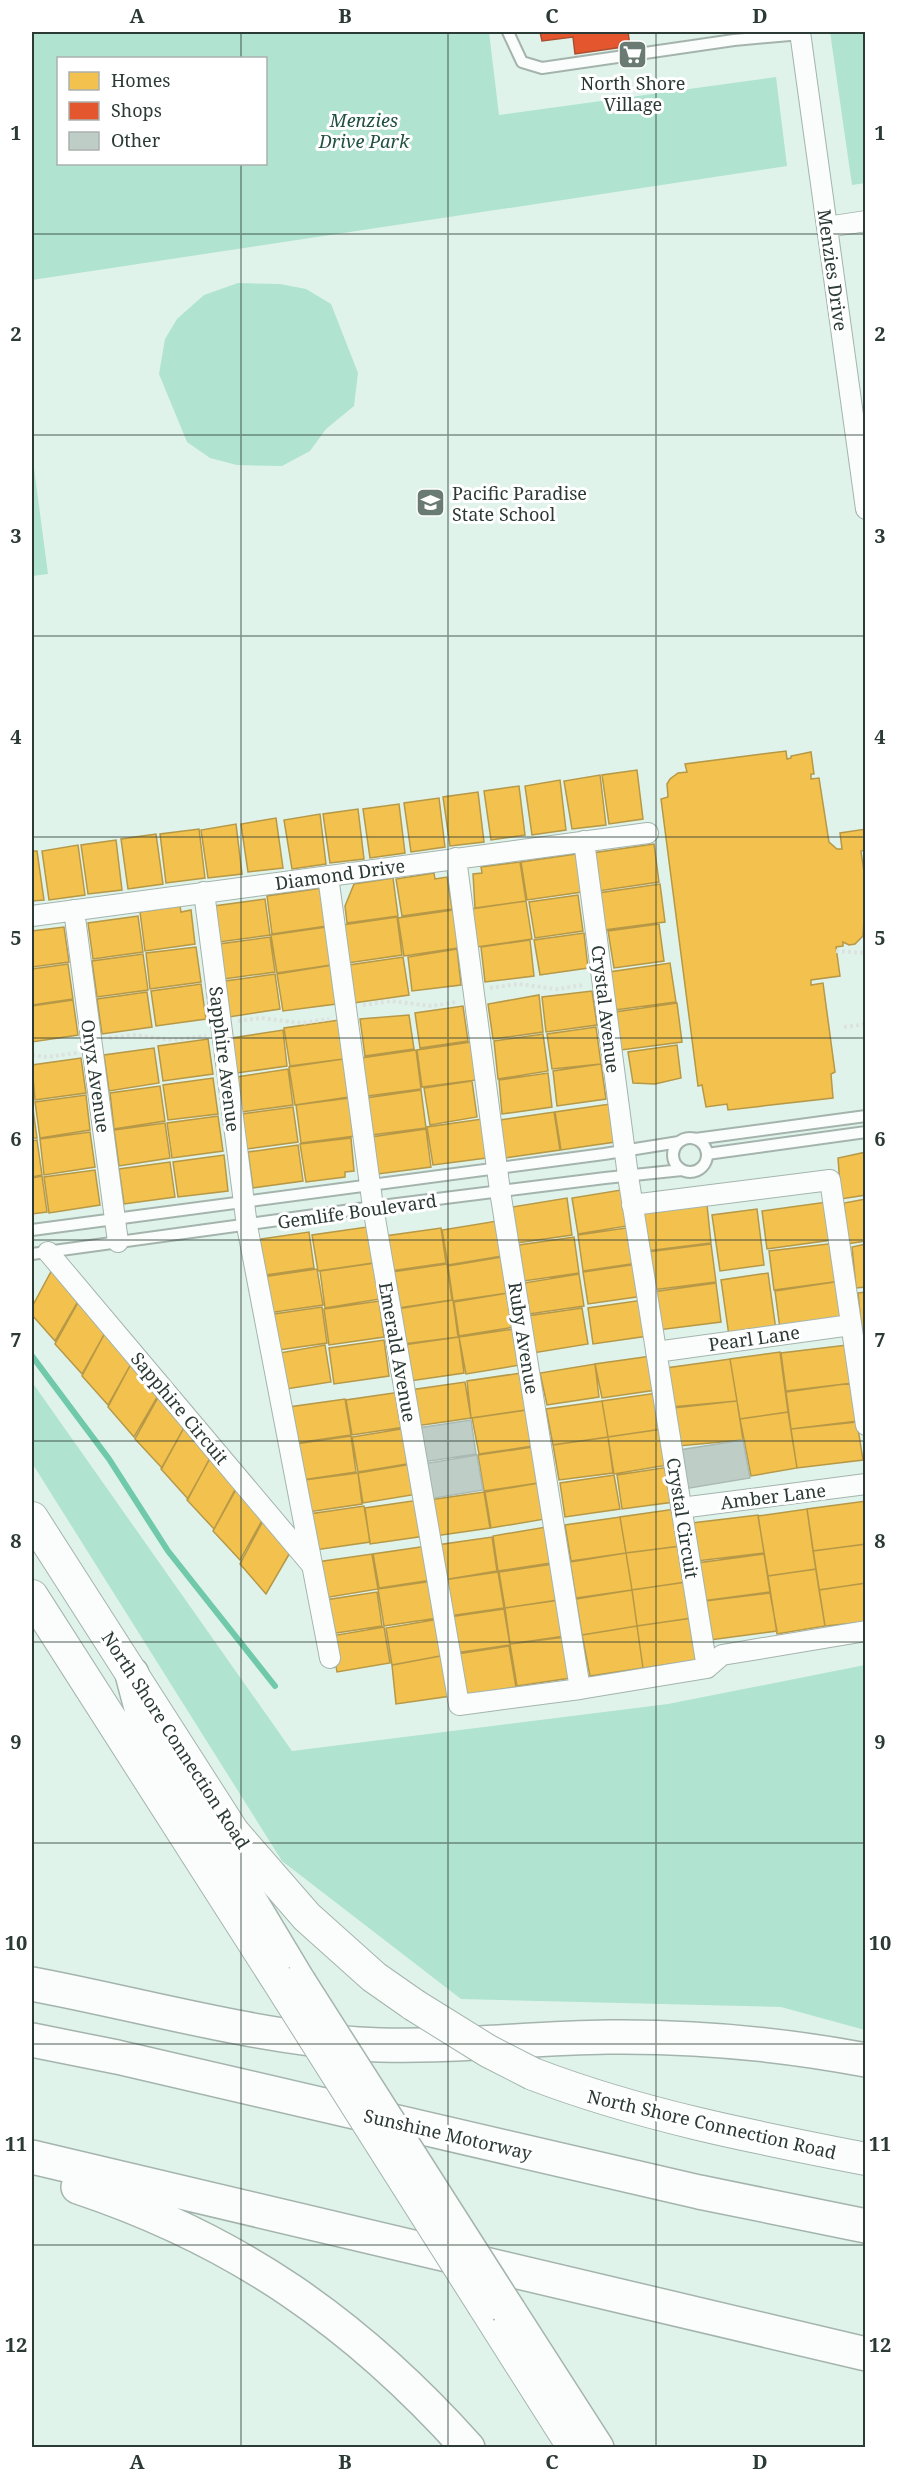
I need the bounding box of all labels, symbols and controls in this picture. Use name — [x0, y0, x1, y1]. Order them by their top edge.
text: A — [129, 2, 145, 29]
text: B — [338, 2, 352, 29]
text: C — [545, 2, 559, 29]
text: D — [752, 2, 768, 29]
supermarket icon: North Shore Village — [617, 38, 649, 70]
legend — [57, 57, 267, 165]
text: Homes — [111, 68, 170, 92]
place label: North Shore Village — [581, 71, 685, 116]
text: Shops — [111, 98, 162, 122]
park label: Menzies Drive Park — [318, 108, 410, 153]
text: 1 — [10, 119, 22, 146]
text: 1 — [874, 119, 886, 146]
text: Other — [111, 128, 161, 152]
street label: Menzies Drive — [813, 207, 853, 333]
text: 2 — [10, 320, 22, 347]
text: 2 — [874, 320, 886, 347]
place label: Pacific Paradise State School — [452, 481, 587, 526]
school or university icon: Pacific Paradise State School — [415, 487, 447, 519]
text: 3 — [10, 522, 22, 549]
text: 3 — [874, 522, 886, 549]
text: 4 — [10, 723, 22, 750]
text: 4 — [874, 723, 886, 750]
street label: Diamond Drive — [273, 853, 407, 895]
text: 5 — [10, 924, 22, 951]
text: 5 — [874, 924, 886, 951]
street label: Crystal Avenue — [586, 944, 626, 1074]
street label: Sapphire Avenue — [204, 985, 246, 1133]
street label: Onyx Avenue — [76, 1018, 116, 1134]
text: 6 — [10, 1125, 22, 1152]
text: 6 — [874, 1125, 886, 1152]
street label: Gemlife Boulevard — [276, 1188, 438, 1234]
street label: Emerald Avenue — [374, 1280, 422, 1424]
street label: Ruby Avenue — [503, 1280, 545, 1396]
street label: Pearl Lane — [707, 1320, 801, 1356]
text: 7 — [10, 1326, 22, 1353]
text: 7 — [874, 1326, 886, 1353]
street label: Sapphire Circuit — [126, 1347, 234, 1469]
street label: Crystal Circuit — [662, 1456, 704, 1580]
street label: Amber Lane — [719, 1478, 827, 1514]
text: 8 — [10, 1527, 22, 1554]
text: 8 — [874, 1527, 886, 1554]
street label: North Shore Connection Road — [97, 1627, 255, 1853]
text: 9 — [10, 1728, 22, 1755]
text: 9 — [874, 1728, 886, 1755]
text: 10 — [5, 1929, 27, 1956]
text: 10 — [869, 1929, 891, 1956]
street label: North Shore Connection Road — [585, 2084, 839, 2164]
street label: Sunshine Motorway — [362, 2103, 535, 2165]
text: 11 — [5, 2130, 27, 2157]
text: 11 — [869, 2130, 891, 2157]
text: 12 — [5, 2331, 27, 2358]
text: 12 — [869, 2331, 891, 2358]
text: A — [129, 2448, 145, 2475]
text: B — [338, 2448, 352, 2475]
text: C — [545, 2448, 559, 2475]
text: D — [752, 2448, 768, 2475]

